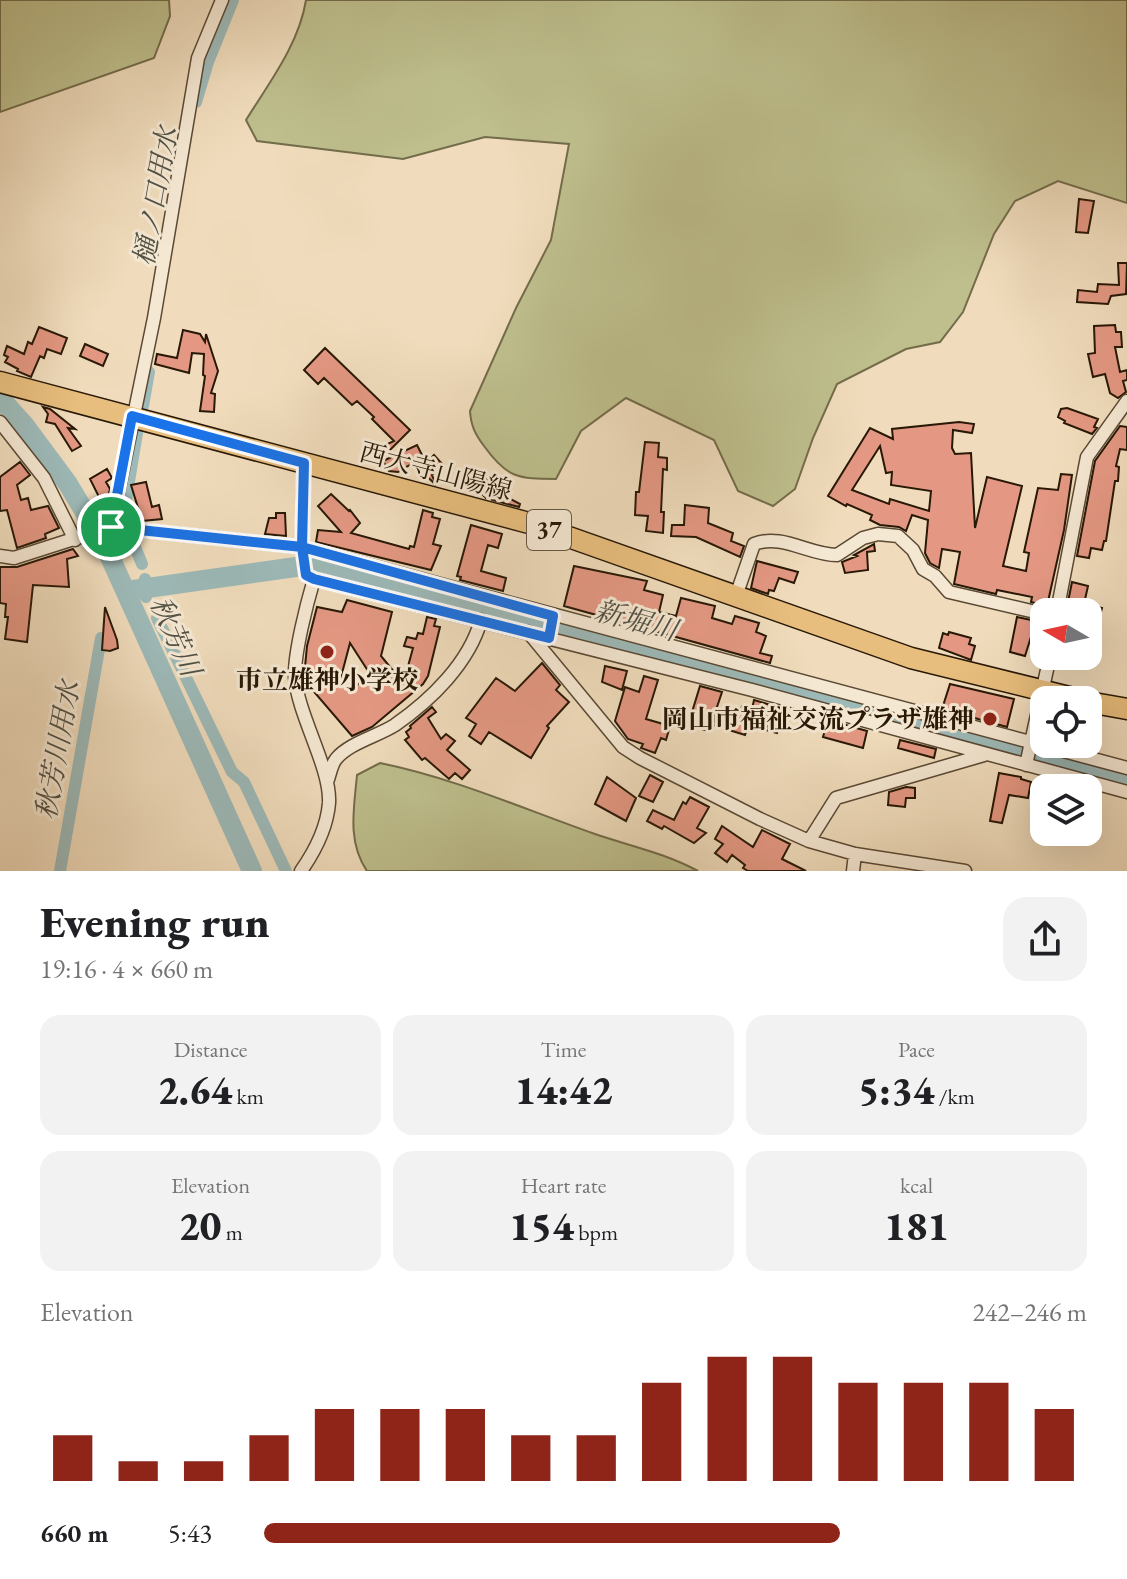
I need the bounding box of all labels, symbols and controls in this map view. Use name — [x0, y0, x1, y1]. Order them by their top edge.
water label: 樋ノ口用水 — [125, 121, 185, 268]
street label: 西大寺山陽線 — [356, 434, 516, 508]
pin — [77, 493, 145, 561]
icon: arrive — [89, 505, 133, 549]
road number: 37 — [527, 510, 571, 550]
water label: 秋芳川 — [142, 590, 211, 684]
water label: 新堀川 — [591, 592, 684, 649]
north arrow — [1030, 598, 1102, 670]
map controls — [1030, 598, 1102, 846]
marker: 市立雄神小学校 — [318, 643, 336, 661]
place label: 市立雄神小学校 — [236, 663, 418, 697]
water label: 秋芳川用水 — [27, 675, 87, 822]
button: locate — [1030, 686, 1102, 758]
place label: 岡山市福祉交流プラザ雄神 — [662, 702, 974, 736]
marker: 岡山市福祉交流プラザ雄神 — [981, 710, 999, 728]
button: layers — [1030, 774, 1102, 846]
text: Evening run — [40, 893, 270, 950]
button: share — [1003, 897, 1087, 981]
text: 19:16 · 4 × 660 m — [40, 952, 213, 986]
text: Distance — [174, 1035, 247, 1064]
text: Time — [541, 1035, 586, 1064]
text: Pace — [898, 1035, 935, 1064]
text: 2.64 — [157, 1064, 232, 1116]
text: 14:42 — [515, 1064, 612, 1116]
text: 5:34 — [858, 1064, 934, 1116]
text: km — [232, 1082, 264, 1111]
text: /km — [934, 1082, 975, 1111]
text: Elevation — [171, 1171, 250, 1200]
text: Heart rate — [521, 1171, 606, 1200]
text: kcal — [900, 1171, 933, 1200]
text: 20 — [178, 1200, 221, 1252]
text: 154 — [509, 1200, 574, 1252]
text: 181 — [884, 1200, 949, 1252]
text: m — [221, 1218, 243, 1247]
text: bpm — [574, 1218, 618, 1247]
text: Elevation — [40, 1295, 134, 1329]
text: 242–246 m — [972, 1295, 1087, 1329]
text: 660 m — [40, 1516, 108, 1550]
text: 5:43 — [168, 1516, 212, 1550]

